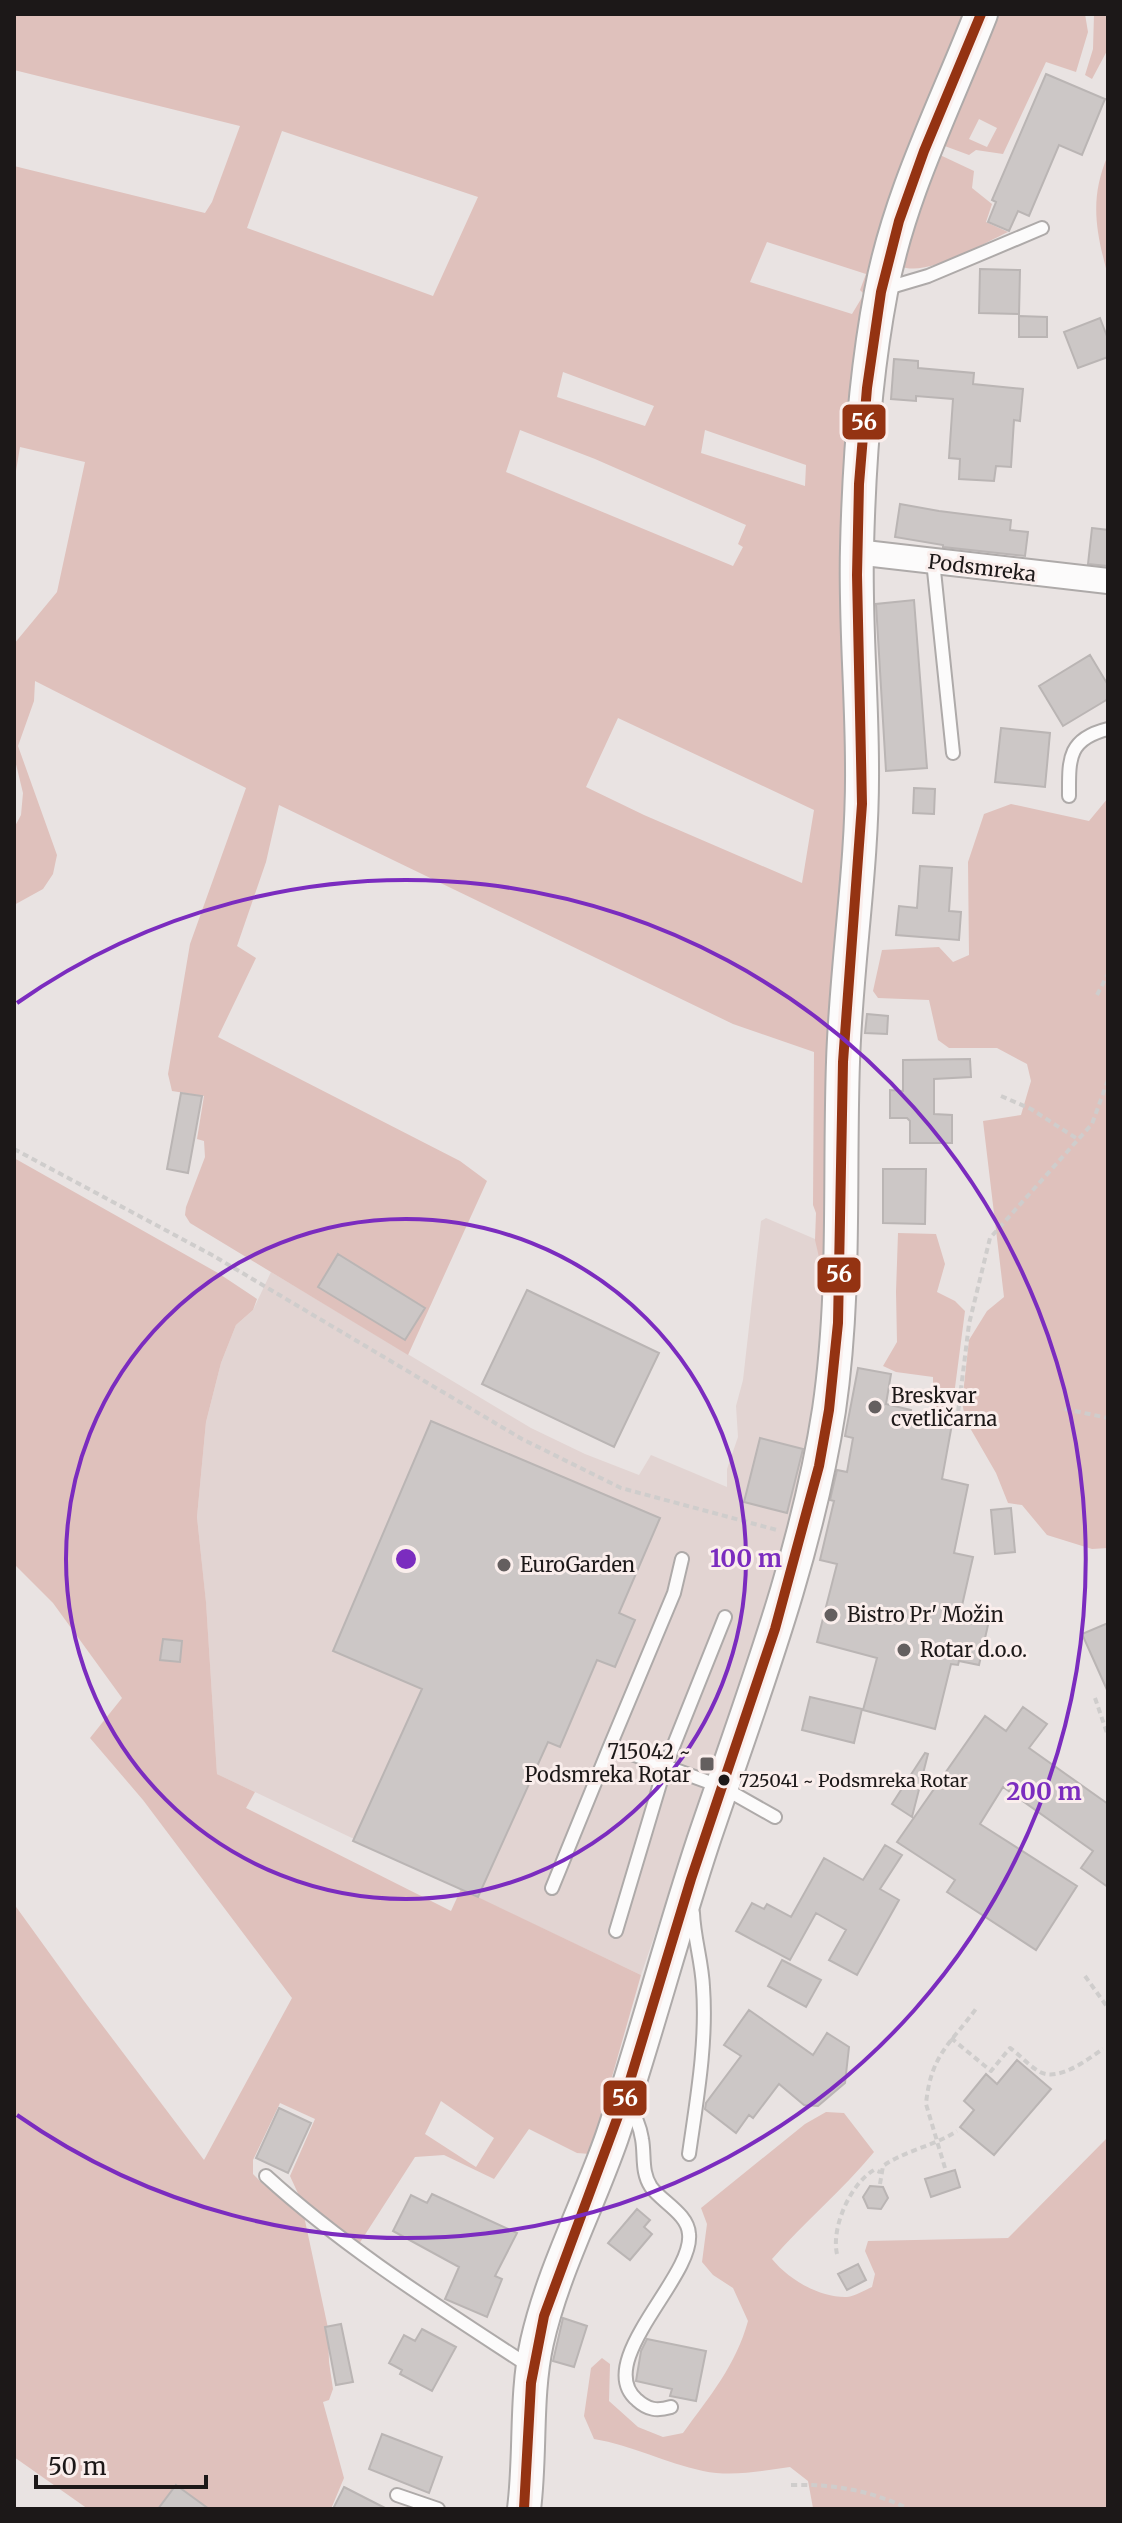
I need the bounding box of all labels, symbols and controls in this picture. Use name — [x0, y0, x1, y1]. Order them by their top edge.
line badge: 56 — [841, 403, 887, 441]
text: 56 — [851, 408, 877, 436]
street label: Podsmreka — [927, 548, 1038, 587]
line badge: 56 — [816, 1256, 862, 1294]
text: 56 — [826, 1260, 852, 1288]
place label: Breskvar cvetličarna — [891, 1383, 997, 1431]
marker: Breskvar cvetličarna — [866, 1398, 884, 1416]
text: 100 m — [710, 1543, 782, 1574]
centre of rings — [392, 1545, 420, 1573]
place label: EuroGarden — [520, 1552, 635, 1577]
marker: EuroGarden — [495, 1556, 513, 1574]
place label: Bistro Pr' Možin — [847, 1602, 1004, 1627]
marker: Bistro Pr' Možin — [822, 1606, 840, 1624]
place label: Rotar d.o.o. — [920, 1637, 1027, 1662]
marker: Rotar d.o.o. — [895, 1641, 913, 1659]
place label: 715042 ~ Podsmreka Rotar — [525, 1739, 691, 1787]
marker: 715042 ~ Podsmreka Rotar — [698, 1755, 716, 1773]
place label: 725041 ~ Podsmreka Rotar — [739, 1769, 968, 1792]
marker: 725041 ~ Podsmreka Rotar — [716, 1772, 732, 1788]
text: 200 m — [1006, 1776, 1082, 1807]
line badge: 56 — [602, 2079, 648, 2117]
text: 56 — [612, 2084, 638, 2112]
scale bar — [36, 2439, 206, 2489]
text: 50 m — [48, 2451, 107, 2482]

